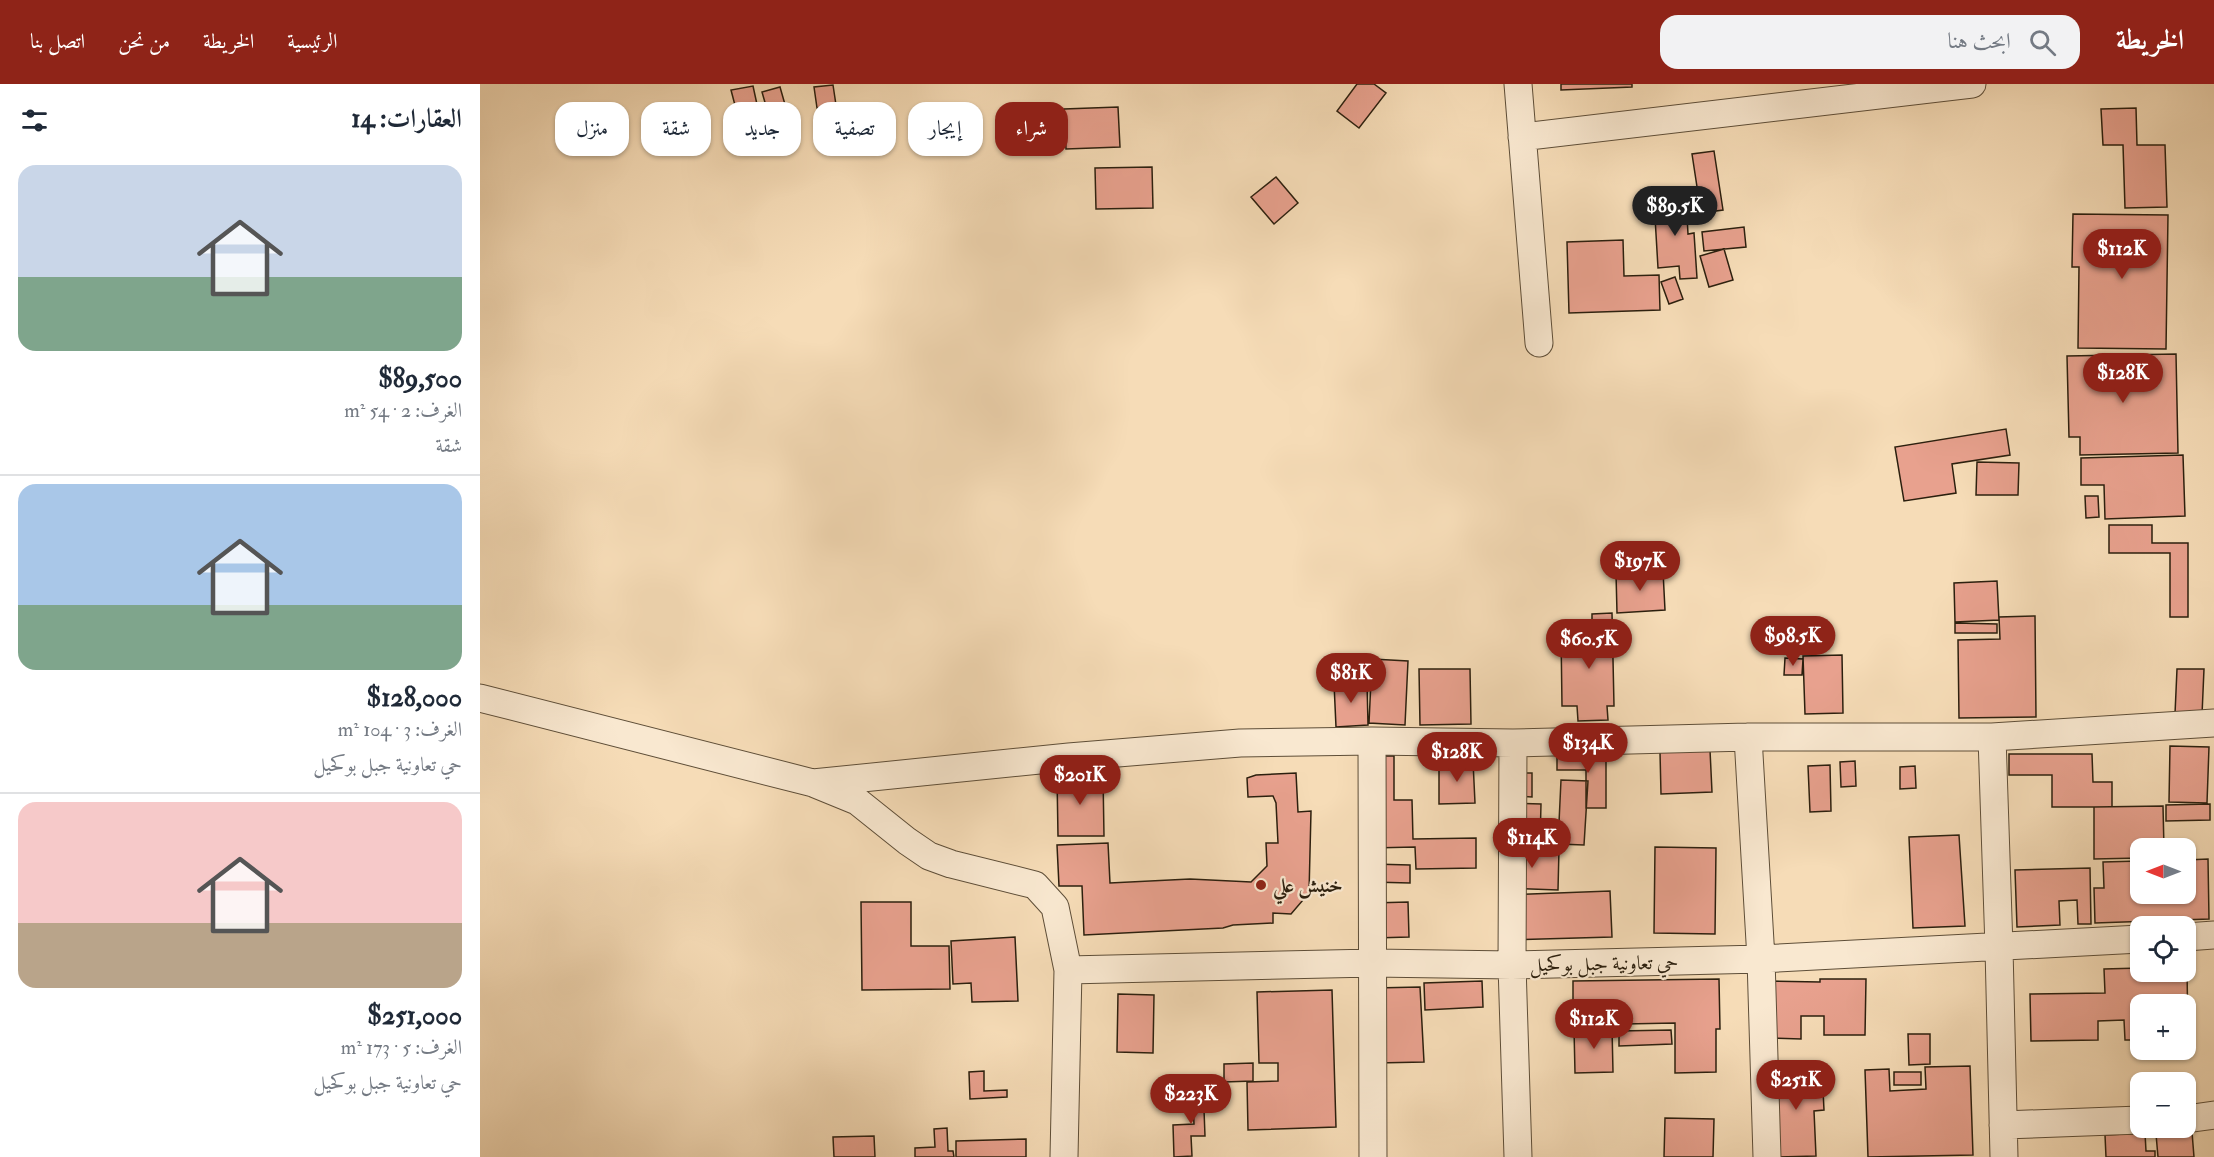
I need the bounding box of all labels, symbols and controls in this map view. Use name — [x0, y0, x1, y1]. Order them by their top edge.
search box — [1660, 15, 2080, 69]
text: الخريطة — [2116, 23, 2184, 58]
icon: search — [2026, 26, 2059, 59]
text: ابحث هنا — [1948, 27, 2011, 55]
text: اتصل بنا — [30, 28, 85, 55]
text: من نحن — [118, 28, 170, 55]
text: الخريطة — [203, 28, 254, 55]
text: الرئيسية — [287, 28, 338, 55]
chip: منزل — [555, 102, 629, 156]
chip: شقة — [641, 102, 711, 156]
chip: جديد — [723, 102, 801, 156]
chip: تصفية — [813, 102, 896, 156]
chip: إيجار — [908, 102, 983, 156]
chip: شراء — [995, 102, 1068, 156]
text: العقارات: 14 — [351, 103, 462, 135]
icon: filters — [18, 104, 51, 137]
pin: $89.5K — [1626, 186, 1724, 237]
text: $89.5K — [1646, 193, 1704, 218]
icon: home — [186, 204, 294, 312]
pin: $112K — [2080, 229, 2164, 280]
text: $112K — [2097, 236, 2147, 261]
pin: $128K — [2081, 353, 2165, 404]
text: $128K — [2097, 360, 2149, 385]
text: $89,500 — [378, 363, 462, 395]
text: الغرف: 2 · 54 m² — [344, 398, 462, 423]
text: شقة — [436, 433, 462, 458]
icon: home — [186, 523, 294, 631]
pin: $197K — [1598, 541, 1682, 592]
text: $197K — [1614, 548, 1666, 573]
pin: $98.5K — [1744, 616, 1842, 667]
pin: $60.5K — [1540, 619, 1638, 670]
text: $98.5K — [1764, 623, 1822, 648]
text: $60.5K — [1560, 626, 1618, 651]
pin: $81K — [1315, 653, 1387, 704]
text: $81K — [1330, 660, 1372, 685]
text: $128,000 — [366, 682, 462, 714]
text: الغرف: 3 · 104 m² — [338, 717, 462, 742]
pin: $134K — [1546, 723, 1630, 774]
text: $134K — [1563, 730, 1613, 755]
pin: $128K — [1415, 732, 1499, 783]
text: $128K — [1431, 739, 1483, 764]
text: حي تعاونية جبل بوكحيل — [313, 752, 462, 777]
pin: $201K — [1038, 755, 1122, 806]
text: $201K — [1054, 762, 1106, 787]
pin: $114K — [1490, 818, 1574, 869]
text: $114K — [1507, 825, 1557, 850]
north arrow — [2130, 838, 2196, 904]
map controls — [2130, 838, 2196, 1138]
icon: home — [186, 841, 294, 949]
place label: خنيش علي — [1272, 873, 1343, 905]
marker: خنيش علي — [1254, 878, 1268, 892]
button: locate — [2130, 916, 2196, 982]
street label: حي تعاونية جبل بوكحيل — [1529, 950, 1679, 980]
button: + — [2130, 994, 2196, 1060]
pin: $112K — [1552, 999, 1636, 1050]
text: $251,000 — [367, 1000, 462, 1032]
text: $112K — [1569, 1006, 1619, 1031]
text: الغرف: 5 · 173 m² — [341, 1035, 462, 1060]
pin: $251K — [1754, 1060, 1838, 1111]
text: $251K — [1770, 1067, 1822, 1092]
text: حي تعاونية جبل بوكحيل — [313, 1070, 462, 1095]
button: − — [2130, 1072, 2196, 1138]
pin: $223K — [1149, 1074, 1233, 1125]
text: $223K — [1164, 1081, 1218, 1106]

